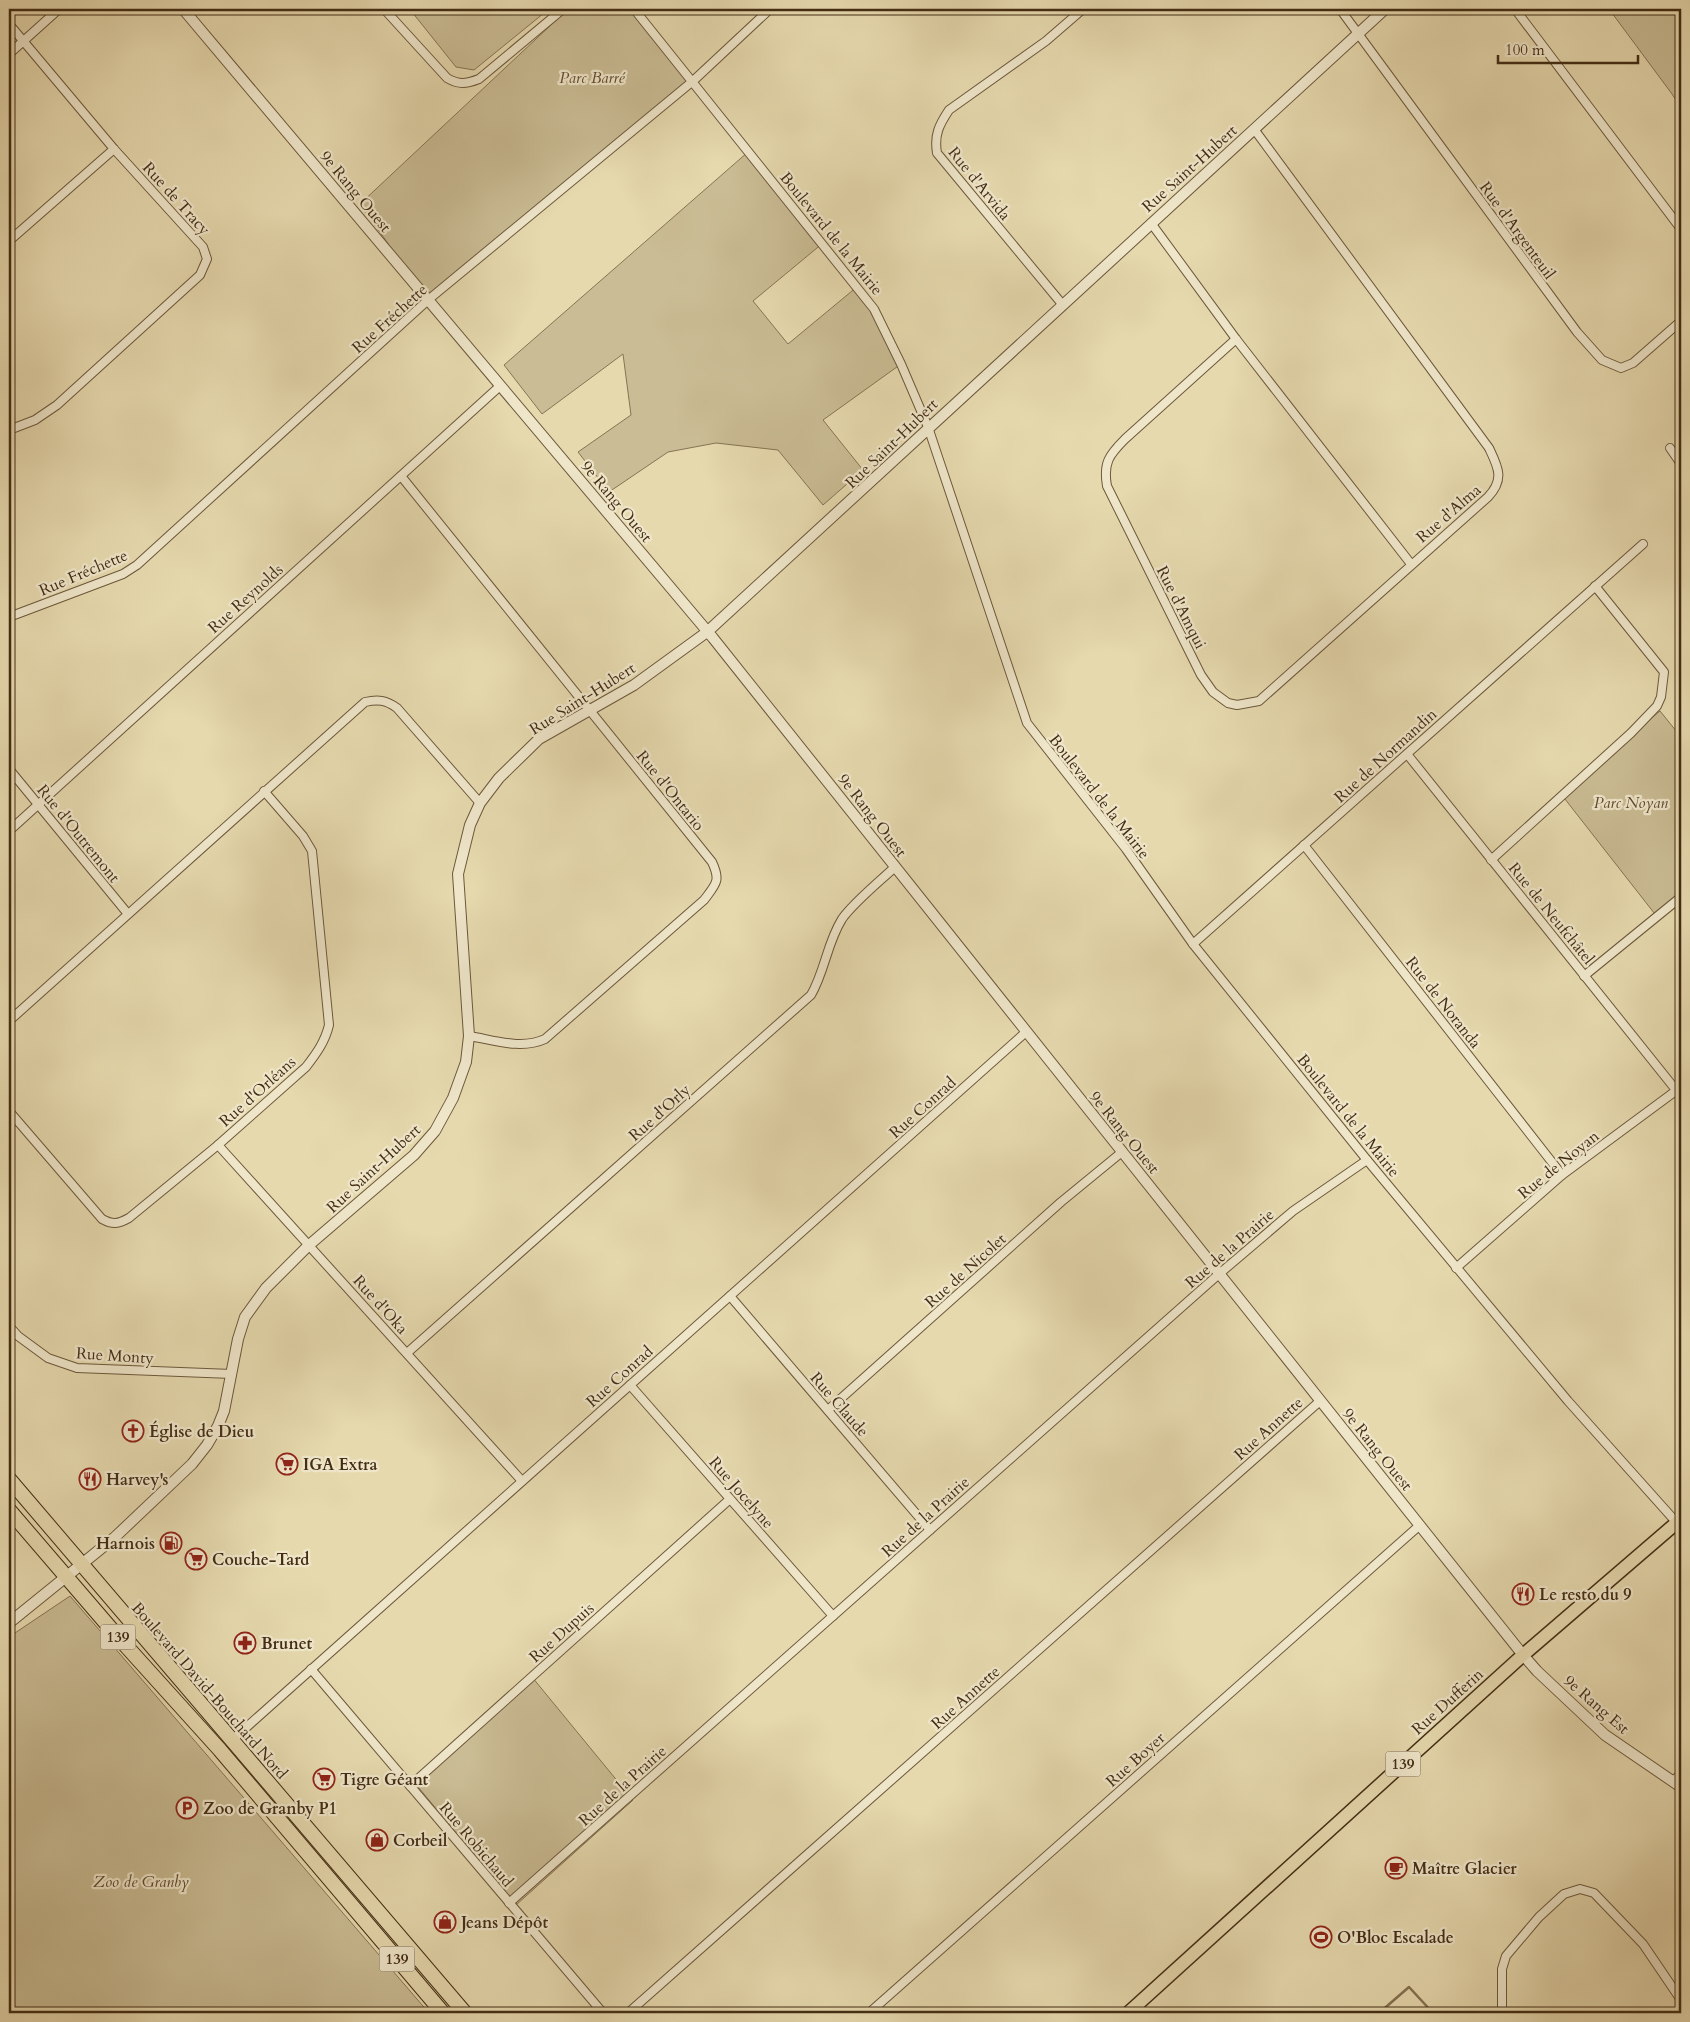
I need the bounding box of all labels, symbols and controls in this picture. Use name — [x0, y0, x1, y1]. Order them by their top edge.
scale bar — [1498, 32, 1638, 64]
text: 100 m — [1505, 40, 1545, 60]
park label: Parc Barré — [559, 67, 626, 89]
street label: Rue Saint-Hubert — [1137, 120, 1242, 217]
street label: Rue d'Arvida — [943, 142, 1016, 225]
street label: 9e Rang Ouest — [315, 146, 396, 237]
street label: Rue de Tracy — [137, 157, 215, 241]
street label: Boulevard de la Mairie — [775, 167, 888, 300]
street label: Rue d'Argenteuil — [1474, 177, 1560, 284]
street label: Rue Fréchette — [347, 279, 432, 358]
street label: Rue Saint-Hubert — [841, 394, 943, 494]
street label: 9e Rang Ouest — [576, 456, 657, 547]
street label: Rue d'Alma — [1411, 479, 1486, 548]
street label: Rue Fréchette — [36, 544, 131, 601]
street label: Rue Reynolds — [203, 559, 288, 638]
street label: Rue d'Amqui — [1151, 562, 1212, 653]
street label: Rue Saint-Hubert — [525, 657, 640, 740]
street label: Rue de Normandin — [1330, 704, 1442, 808]
street label: Boulevard de la Mairie — [1044, 730, 1155, 864]
street label: Rue d'Ontario — [631, 746, 710, 836]
street label: 9e Rang Ouest — [833, 769, 912, 862]
street label: Rue d'Outremont — [32, 780, 125, 887]
park label: Parc Noyan — [1594, 792, 1668, 814]
street label: Rue de Neufchâtel — [1503, 858, 1599, 969]
street label: Rue de Noranda — [1400, 952, 1486, 1053]
street label: Boulevard de la Mairie — [1292, 1049, 1405, 1182]
street label: Rue d'Orléans — [215, 1051, 301, 1132]
street label: Rue Conrad — [885, 1072, 961, 1144]
street label: Rue d'Orly — [624, 1079, 696, 1146]
street label: 9e Rang Ouest — [1084, 1087, 1164, 1179]
street label: Rue Saint-Hubert — [322, 1119, 425, 1218]
street label: Rue de Noyan — [1514, 1125, 1604, 1204]
street label: Rue de la Prairie — [1181, 1204, 1279, 1294]
street label: Rue de Nicolet — [920, 1228, 1011, 1313]
street label: Rue d'Oka — [348, 1270, 413, 1339]
street label: Rue Conrad — [582, 1341, 658, 1413]
street label: Rue Monty — [75, 1342, 155, 1370]
street label: Rue Claude — [805, 1368, 874, 1442]
street label: Rue Annette — [1229, 1392, 1308, 1466]
street label: 9e Rang Ouest — [1337, 1404, 1417, 1496]
church icon: Église de Dieu — [121, 1419, 145, 1443]
place label: Église de Dieu — [149, 1420, 254, 1443]
supermarket icon: IGA Extra — [275, 1452, 299, 1476]
street label: Rue Jocelyne — [704, 1452, 779, 1533]
place label: IGA Extra — [303, 1454, 378, 1476]
restaurant icon: Harvey's — [78, 1467, 102, 1491]
place label: Harvey's — [106, 1469, 168, 1491]
street label: Rue de la Prairie — [877, 1471, 974, 1562]
fuel station icon: Harnois — [159, 1531, 183, 1555]
place label: Harnois — [96, 1533, 155, 1555]
supermarket icon: Couche-Tard — [184, 1547, 208, 1571]
place label: Couche-Tard — [212, 1549, 309, 1571]
restaurant icon: Le resto du 9 — [1511, 1582, 1535, 1606]
place label: Le resto du 9 — [1539, 1584, 1632, 1606]
street label: Boulevard David-Bouchard Nord — [126, 1597, 293, 1784]
street label: Rue Dupuis — [524, 1598, 599, 1668]
road number: 139 — [100, 1624, 136, 1650]
pharmacy icon: Brunet — [233, 1631, 257, 1655]
place label: Brunet — [261, 1633, 313, 1655]
street label: Rue Annette — [926, 1661, 1005, 1735]
street label: Rue Dufferin — [1407, 1664, 1488, 1740]
street label: 9e Rang Est — [1559, 1670, 1634, 1739]
street label: Rue Boyer — [1101, 1727, 1170, 1792]
street label: Rue de la Prairie — [574, 1740, 671, 1831]
road number: 139 — [1386, 1752, 1420, 1776]
supermarket icon: Tigre Géant — [312, 1767, 336, 1791]
place label: Tigre Géant — [340, 1769, 429, 1791]
parking icon: Zoo de Granby P1 — [175, 1796, 199, 1820]
place label: Zoo de Granby P1 — [203, 1798, 337, 1820]
street label: Rue Robichaud — [434, 1798, 519, 1892]
shop icon: Corbeil — [365, 1828, 389, 1852]
place label: Corbeil — [393, 1830, 448, 1852]
cafe icon: Maître Glacier — [1384, 1856, 1408, 1880]
place label: Maître Glacier — [1412, 1858, 1517, 1880]
park label: Zoo de Granby — [93, 1871, 189, 1893]
shop icon: Jeans Dépôt — [433, 1910, 457, 1934]
place label: Jeans Dépôt — [459, 1912, 548, 1934]
sports icon: O'Bloc Escalade — [1309, 1925, 1333, 1949]
place label: O'Bloc Escalade — [1337, 1927, 1454, 1949]
road number: 139 — [380, 1946, 414, 1972]

